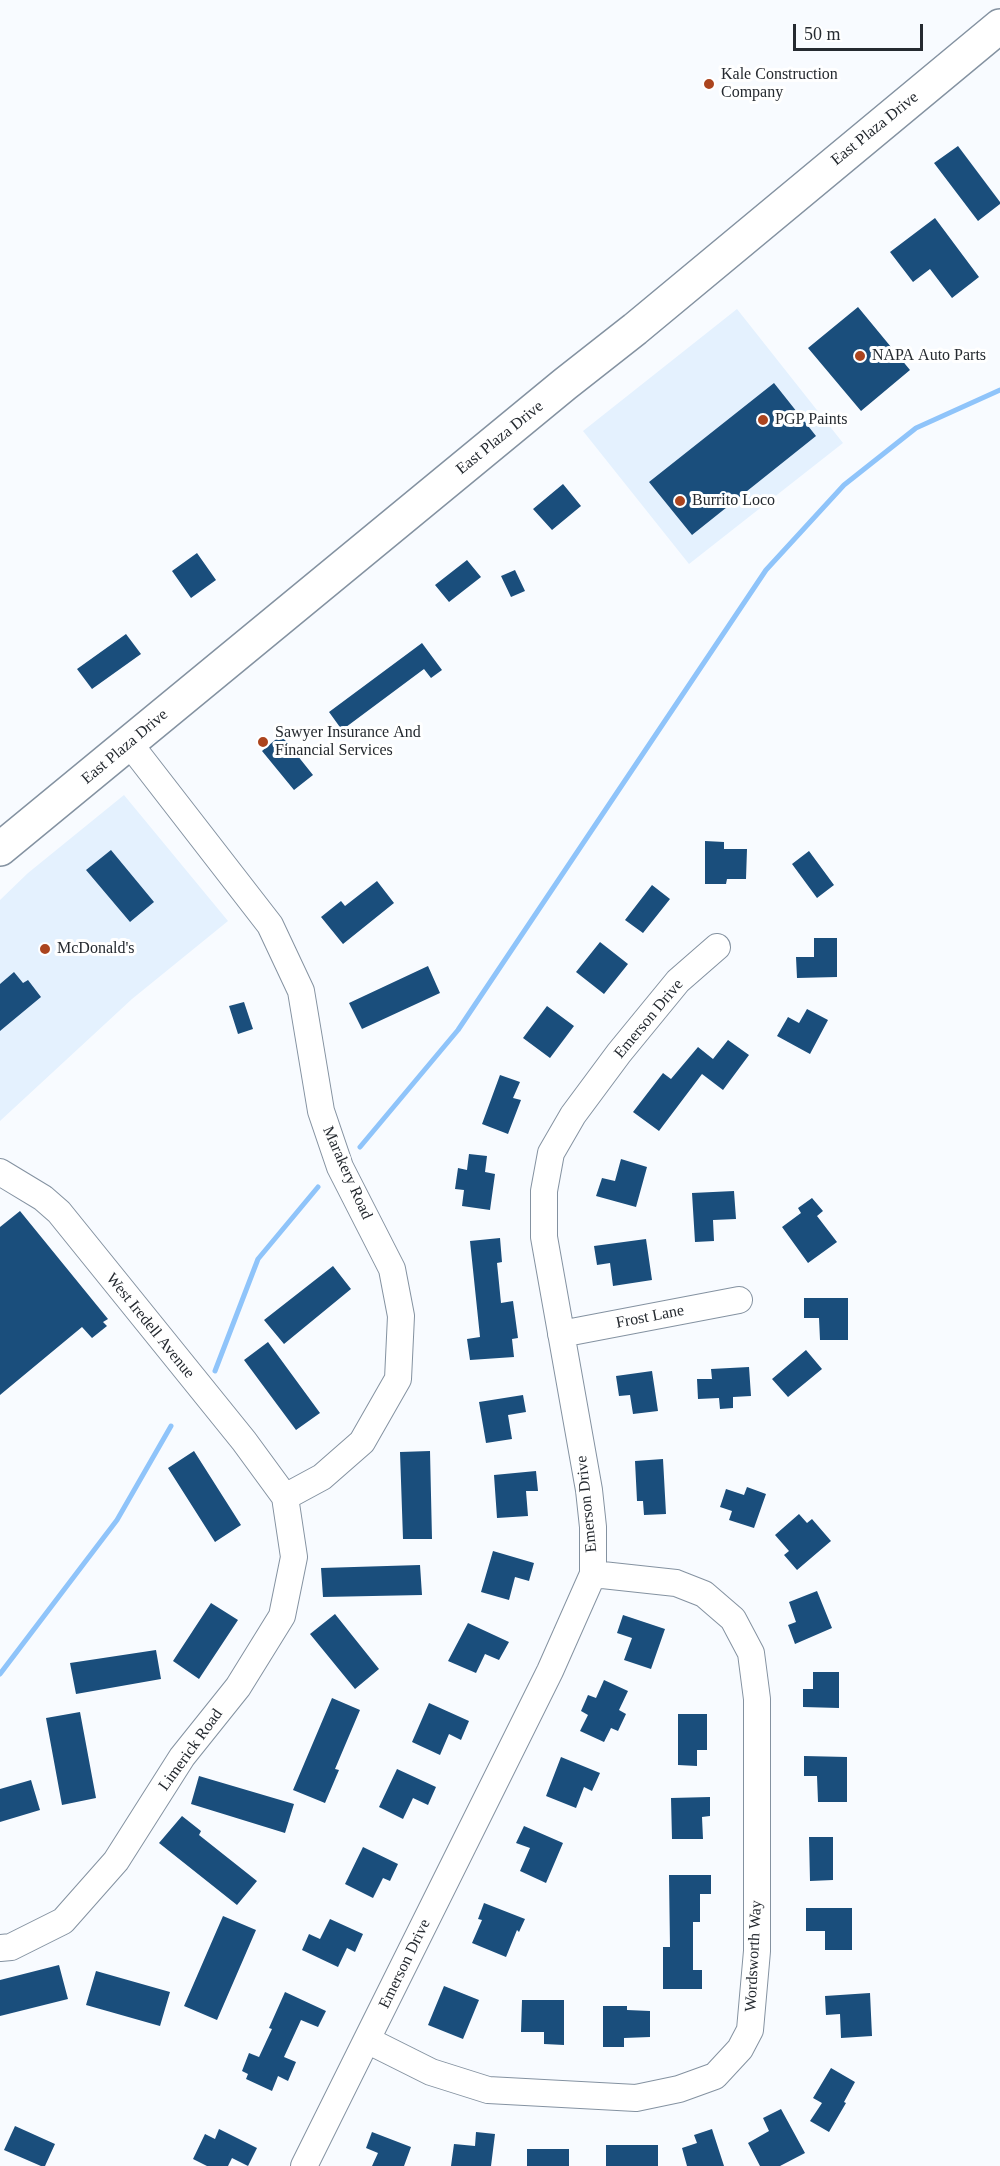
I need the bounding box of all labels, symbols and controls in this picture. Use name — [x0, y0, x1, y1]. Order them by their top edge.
scale bar — [796, 12, 926, 50]
text: 50 m — [804, 24, 841, 44]
place label: Kale Construction Company — [721, 65, 838, 103]
marker: Kale Construction Company — [702, 77, 716, 91]
street label: East Plaza Drive — [828, 88, 922, 170]
place label: NAPA Auto Parts — [872, 346, 986, 366]
marker: NAPA Auto Parts — [853, 349, 867, 363]
street label: East Plaza Drive — [453, 397, 547, 479]
place label: PGP Paints — [775, 410, 847, 430]
marker: PGP Paints — [756, 413, 770, 427]
place label: Burrito Loco — [692, 491, 775, 511]
marker: Burrito Loco — [673, 494, 687, 508]
street label: East Plaza Drive — [78, 705, 172, 789]
place label: Sawyer Insurance And Financial Services — [275, 723, 421, 761]
marker: Sawyer Insurance And Financial Services — [256, 735, 270, 749]
place label: McDonald's — [57, 939, 135, 959]
marker: McDonald's — [38, 942, 52, 956]
street label: Emerson Drive — [610, 976, 688, 1062]
street label: Marakery Road — [318, 1123, 376, 1223]
street label: West Iredell Avenue — [102, 1269, 198, 1383]
street label: Frost Lane — [614, 1301, 686, 1333]
street label: Emerson Drive — [572, 1455, 602, 1553]
street label: Limerick Road — [155, 1705, 227, 1795]
street label: Wordsworth Way — [741, 1900, 767, 2012]
street label: Emerson Drive — [375, 1916, 435, 2012]

